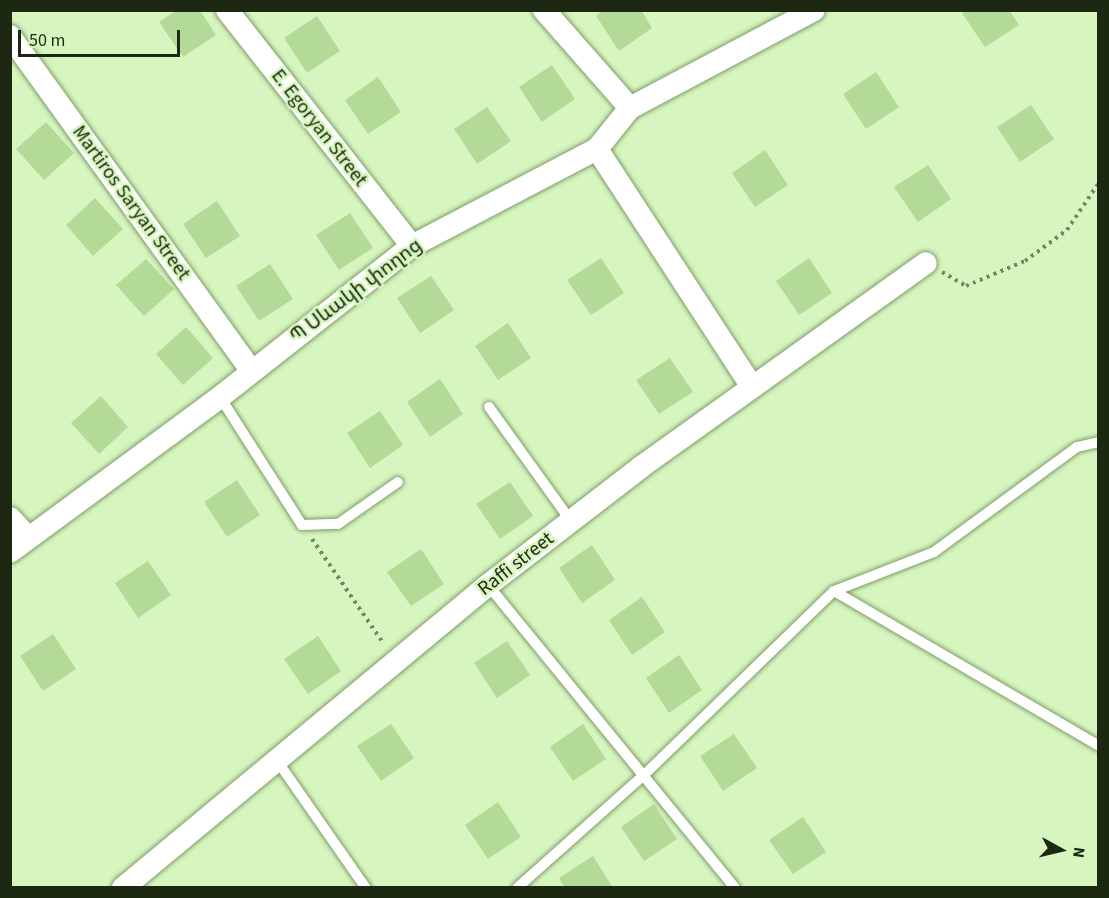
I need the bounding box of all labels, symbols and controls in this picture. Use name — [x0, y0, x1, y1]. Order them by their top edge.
scale bar — [21, 18, 183, 56]
text: 50 m — [29, 28, 65, 53]
street label: E. Egoryan Street — [266, 65, 372, 191]
street label: Martiros Saryan Street — [67, 121, 195, 285]
street label: Պ Սևակի փողոց — [285, 234, 427, 348]
street label: Raffi street — [473, 527, 559, 601]
north arrow — [1031, 820, 1091, 880]
text: N — [1067, 846, 1090, 859]

